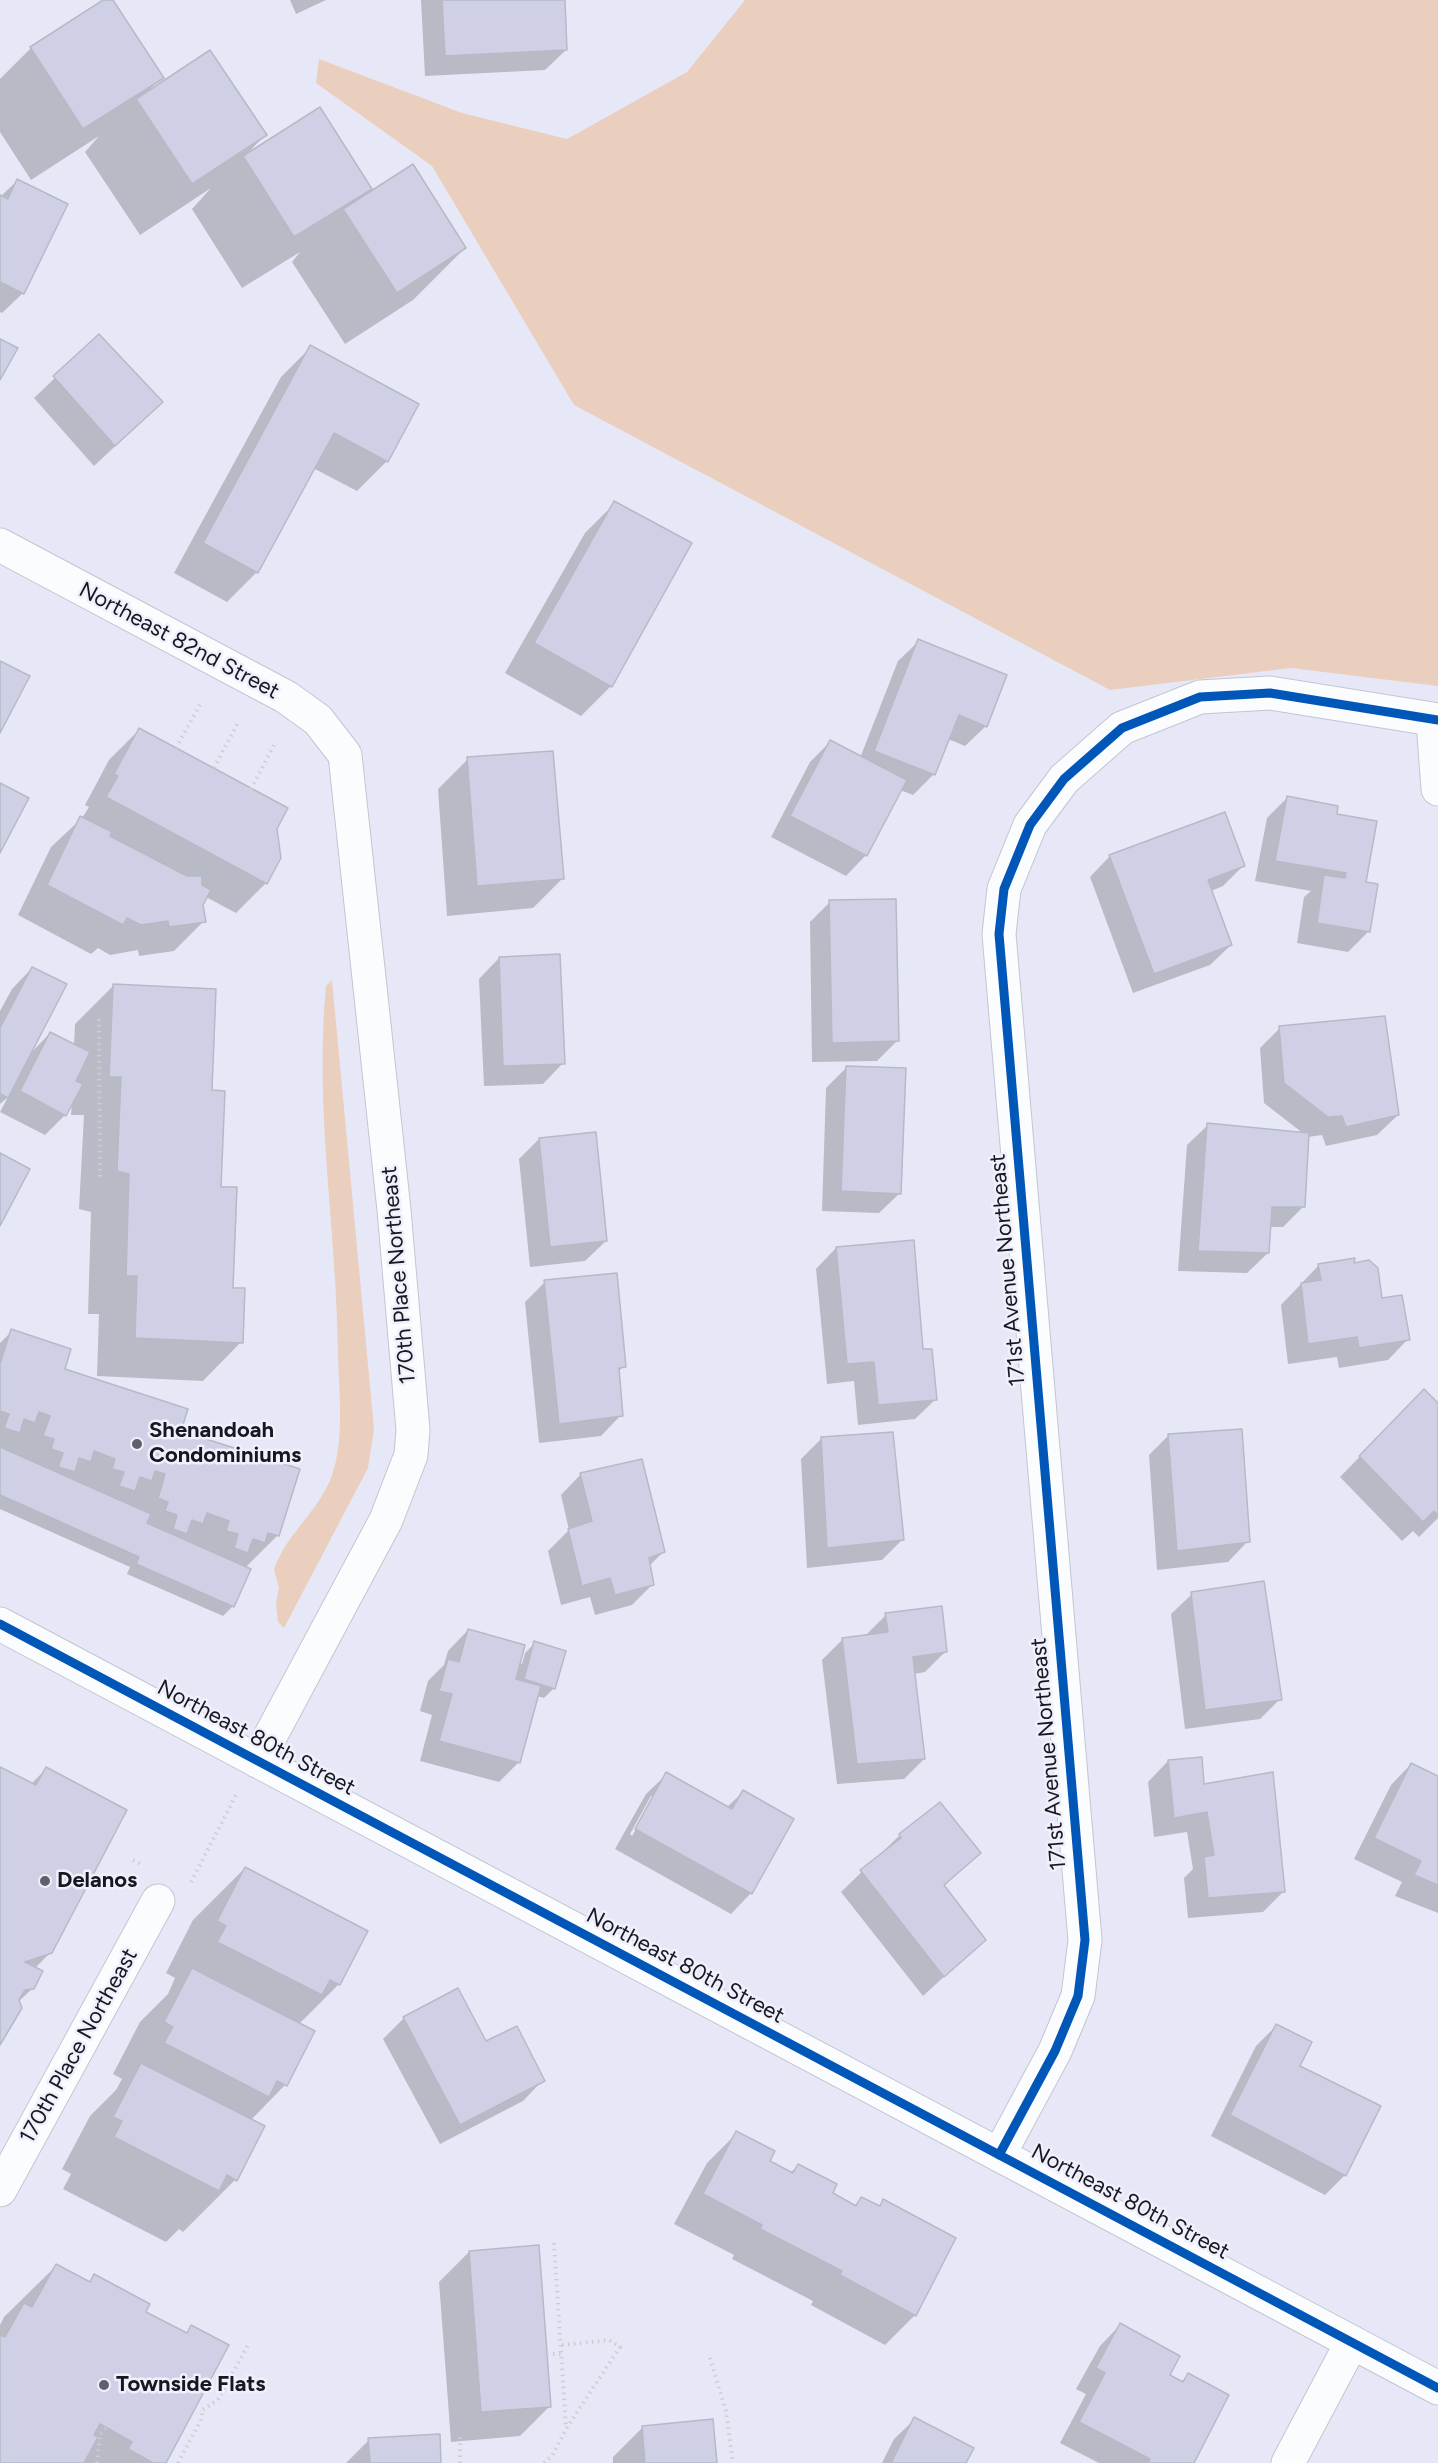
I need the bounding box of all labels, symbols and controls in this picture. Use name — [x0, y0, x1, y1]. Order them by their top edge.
street label: Northeast 82nd Street — [74, 577, 284, 705]
street label: 171st Avenue Northeast — [985, 1153, 1031, 1387]
street label: 170th Place Northeast — [376, 1165, 422, 1385]
place label: Shenandoah Condominiums — [149, 1418, 301, 1470]
marker: Shenandoah Condominiums — [130, 1437, 144, 1451]
street label: 171st Avenue Northeast — [1026, 1637, 1072, 1871]
street label: Northeast 80th Street — [153, 1675, 359, 1801]
place label: Delanos — [57, 1868, 137, 1894]
marker: Delanos — [38, 1874, 52, 1888]
street label: Northeast 80th Street — [582, 1903, 788, 2029]
street label: 170th Place Northeast — [14, 1944, 144, 2148]
street label: Northeast 80th Street — [1027, 2139, 1233, 2265]
place label: Townside Flats — [116, 2372, 266, 2398]
marker: Townside Flats — [97, 2378, 111, 2392]

